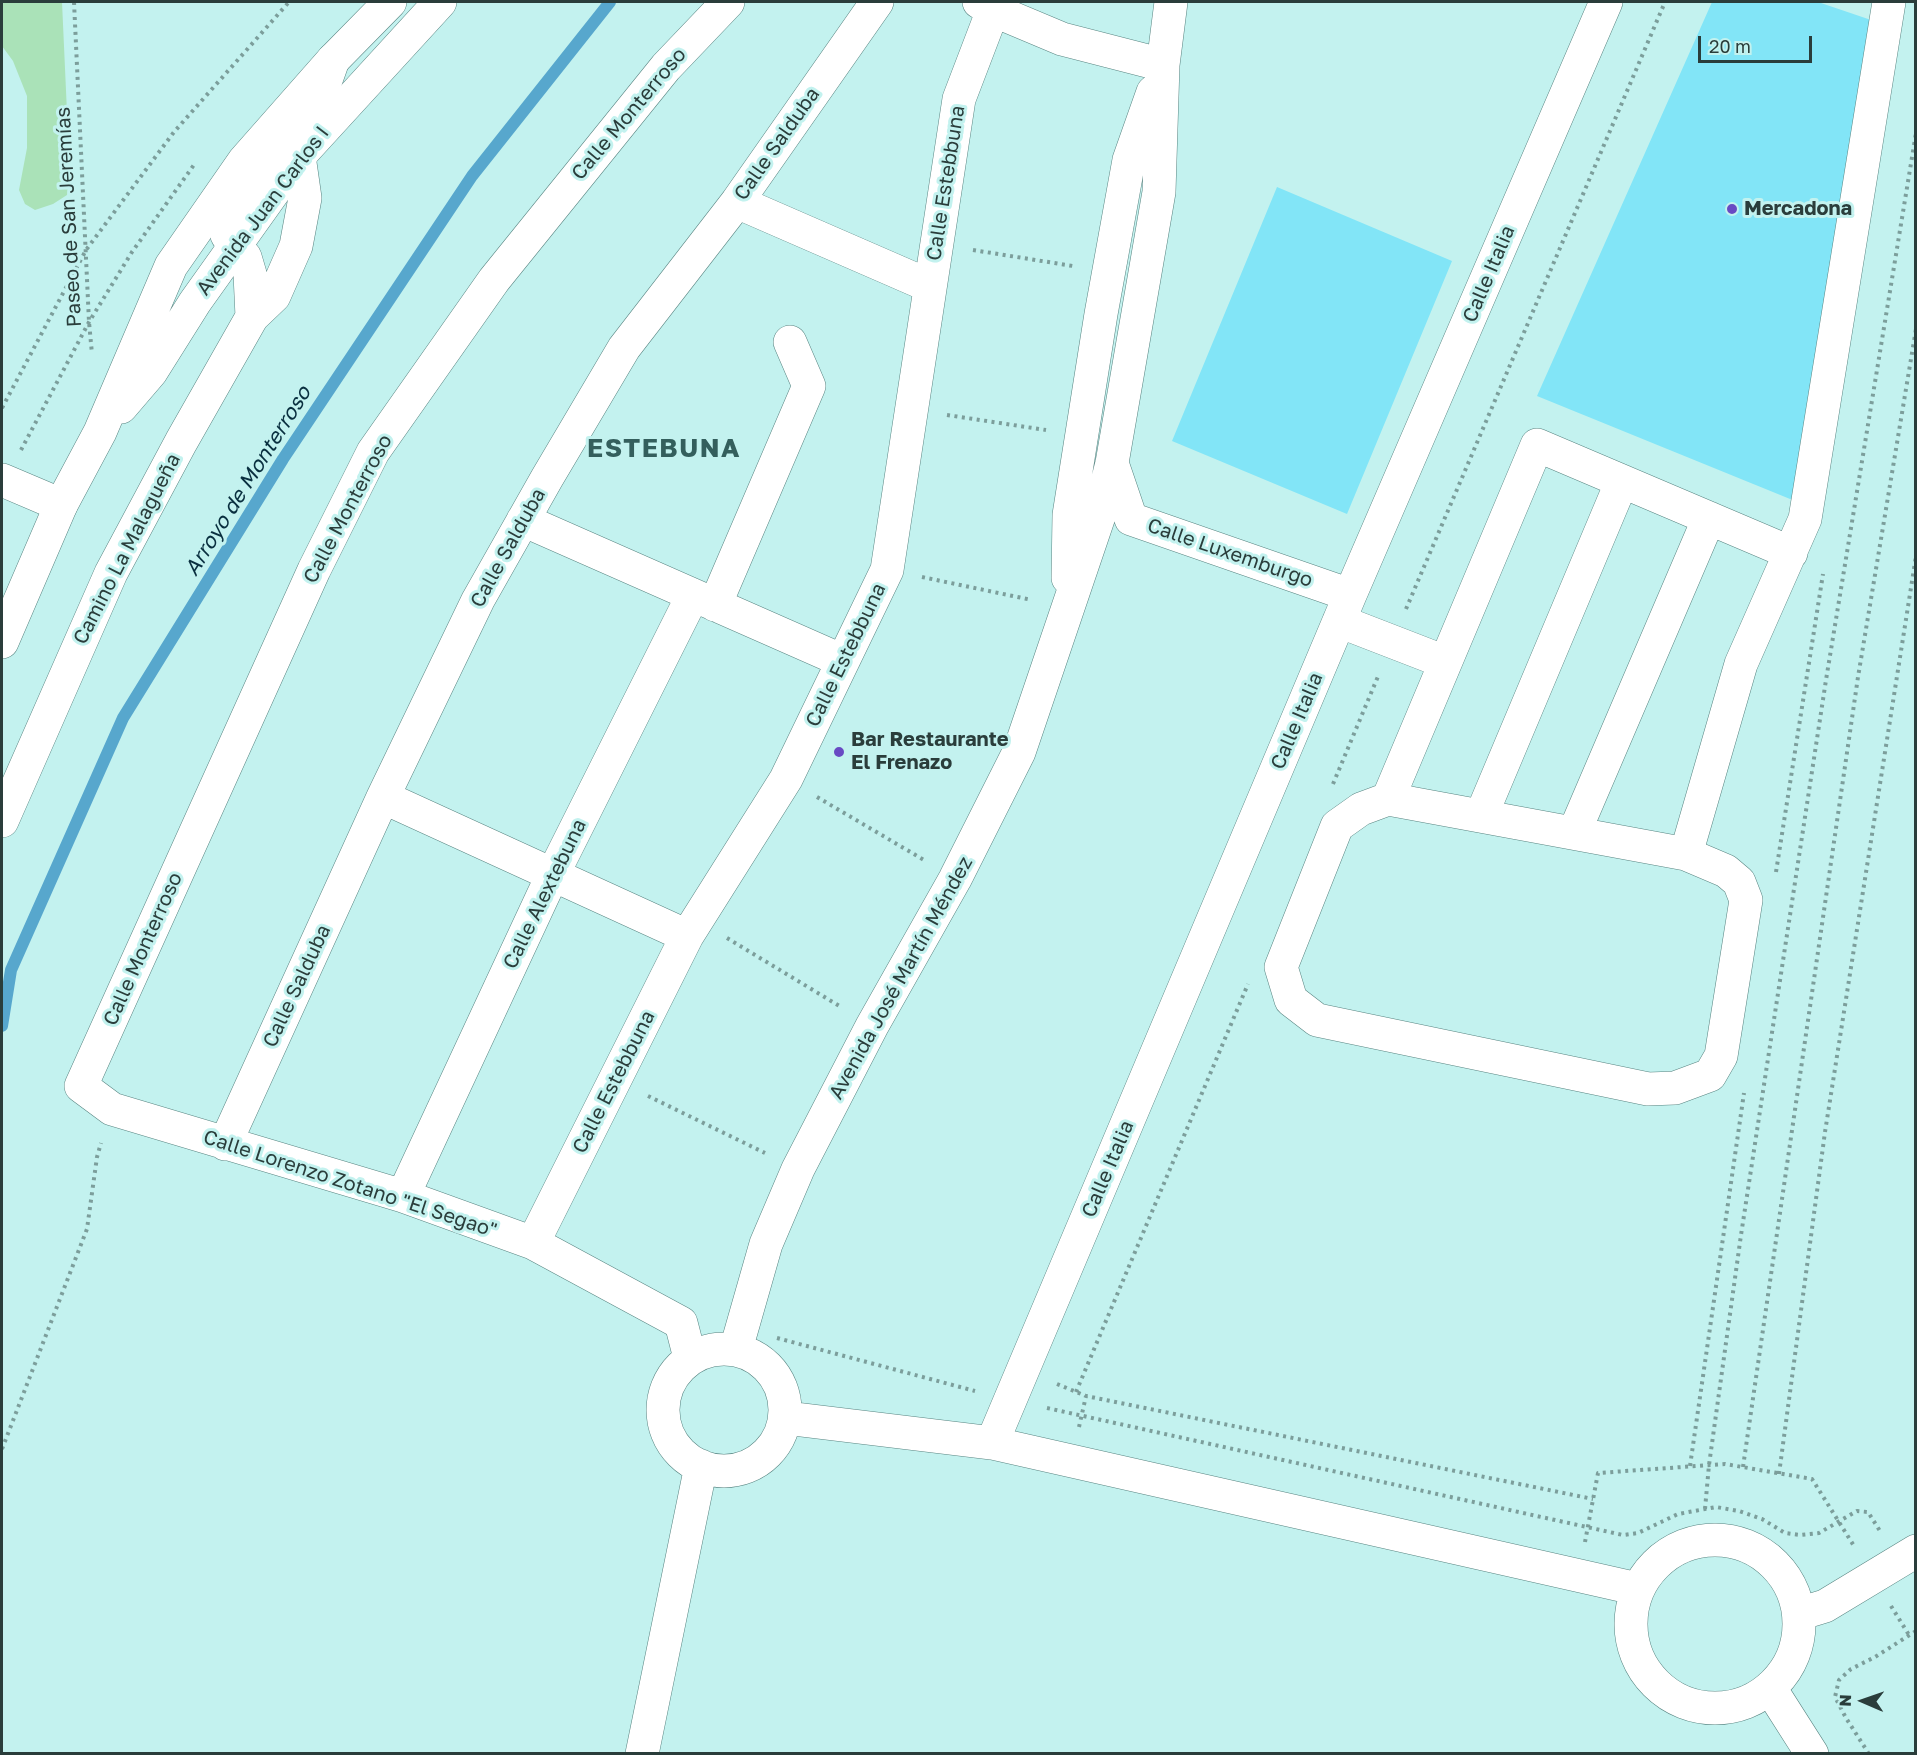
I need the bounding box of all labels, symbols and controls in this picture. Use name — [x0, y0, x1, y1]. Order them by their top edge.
scale bar — [1701, 24, 1815, 62]
text: 20 m — [1709, 35, 1751, 57]
street label: Calle Monterroso — [567, 43, 691, 185]
street label: Calle Salduba — [729, 83, 825, 205]
street label: Calle Estebbuna — [922, 104, 970, 262]
street label: Paseo de San Jeremías — [51, 106, 87, 328]
street label: Avenida Juan Carlos I — [192, 122, 334, 300]
place label: Mercadona — [1744, 197, 1852, 221]
marker: Mercadona — [1725, 202, 1739, 216]
street label: Calle Italia — [1458, 222, 1520, 326]
water label: Arroyo de Monterroso — [179, 382, 317, 580]
street label: Calle Monterroso — [299, 431, 397, 587]
district label: ESTEBUNA — [587, 433, 741, 465]
street label: Camino La Malagueña — [68, 450, 186, 648]
street label: Calle Salduba — [465, 484, 551, 612]
street label: Calle Luxemburgo — [1144, 513, 1316, 593]
street label: Calle Estebbuna — [801, 579, 891, 731]
street label: Calle Italia — [1266, 669, 1328, 773]
place label: Bar Restaurante El Frenazo — [851, 728, 1008, 775]
marker: Bar Restaurante El Frenazo — [832, 745, 846, 759]
street label: Calle Alextebuna — [498, 815, 592, 973]
street label: Avenida José Martín Méndez — [824, 852, 978, 1104]
street label: Calle Monterroso — [98, 869, 188, 1029]
street label: Calle Salduba — [258, 921, 336, 1051]
street label: Calle Estebbuna — [568, 1007, 660, 1157]
street label: Calle Italia — [1077, 1117, 1139, 1221]
street label: Calle Lorenzo Zotano "El Segao" — [200, 1125, 500, 1243]
north arrow — [1833, 1671, 1893, 1731]
text: N — [1835, 1694, 1855, 1707]

